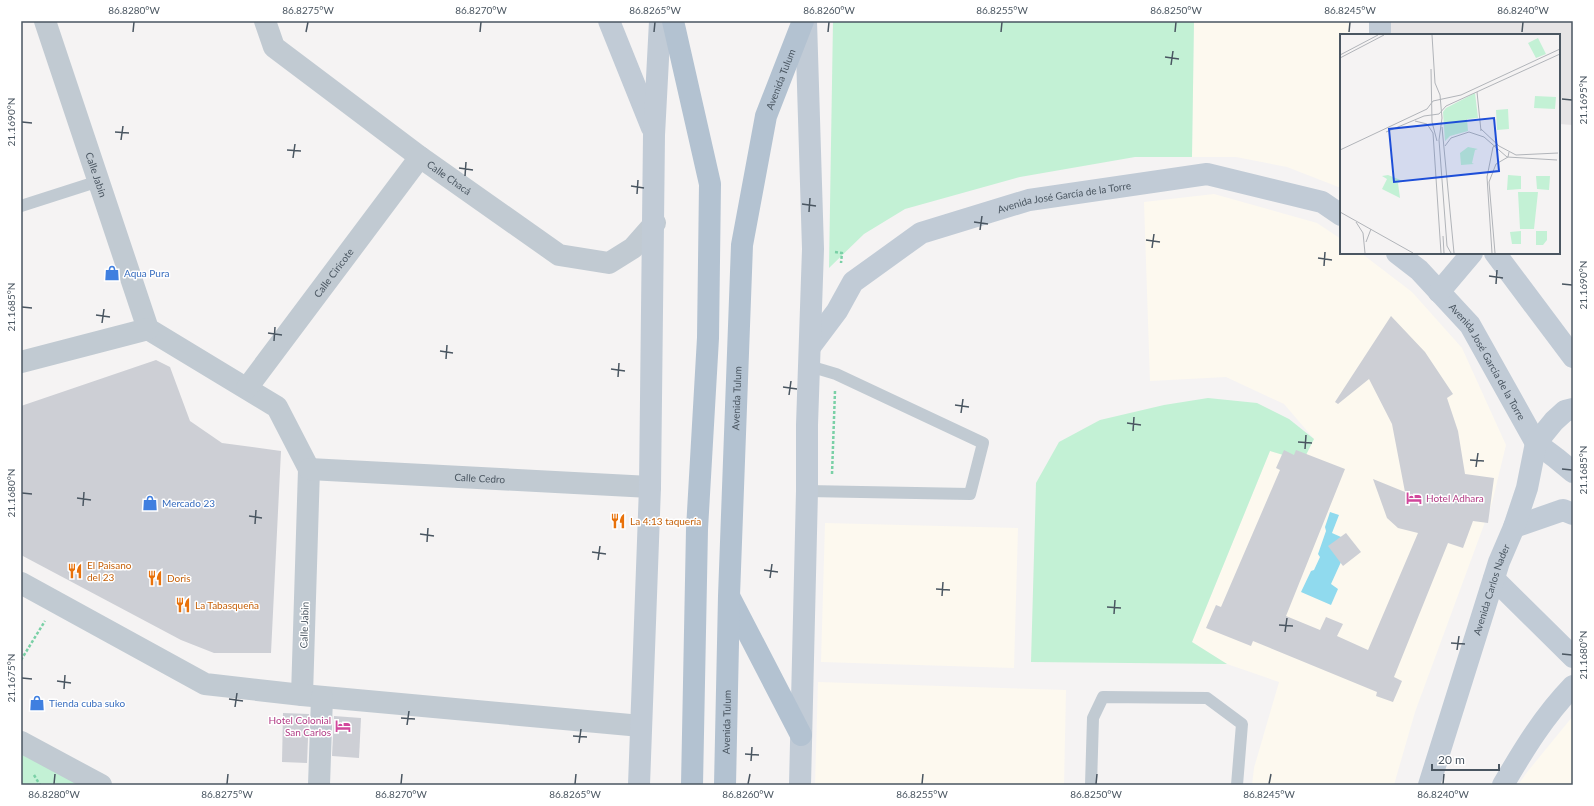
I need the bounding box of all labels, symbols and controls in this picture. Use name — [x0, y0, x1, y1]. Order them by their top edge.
text: 86.8280°W — [108, 4, 160, 16]
text: 86.8275°W — [282, 4, 334, 16]
text: 86.8270°W — [455, 4, 507, 16]
text: 86.8265°W — [629, 4, 681, 16]
text: 86.8260°W — [803, 4, 855, 16]
text: 86.8255°W — [976, 4, 1028, 16]
text: 86.8250°W — [1150, 4, 1202, 16]
text: 86.8245°W — [1324, 4, 1376, 16]
text: 86.8240°W — [1497, 4, 1549, 16]
inset map — [1340, 34, 1560, 254]
street label: Avenida Tulum — [763, 47, 798, 111]
text: 21.1695°N — [1577, 76, 1589, 124]
text: 21.1690°N — [5, 98, 17, 146]
street label: Calle Jabin — [83, 151, 109, 199]
street label: Calle Chacá — [425, 158, 474, 197]
street label: Avenida José García de la Torre — [996, 179, 1132, 215]
street label: Calle Ciricote — [311, 246, 356, 300]
text: 21.1690°N — [1577, 261, 1589, 309]
shop icon: Aqua Pura — [103, 264, 121, 282]
place label: Aqua Pura — [124, 267, 169, 279]
text: 21.1685°N — [5, 283, 17, 331]
street label: Avenida José García de la Torre — [1447, 301, 1528, 422]
street label: Avenida Tulum — [729, 366, 744, 430]
text: 21.1685°N — [1577, 446, 1589, 494]
text: 21.1680°N — [5, 469, 17, 517]
street label: Calle Cedro — [454, 471, 506, 485]
hotel icon: Hotel Adhara — [1405, 489, 1423, 507]
place label: Hotel Adhara — [1426, 492, 1484, 504]
shop icon: Mercado 23 — [141, 494, 159, 512]
place label: Mercado 23 — [162, 497, 215, 509]
restaurant icon: La 4:13 taquería — [609, 512, 627, 530]
place label: La 4:13 taquería — [630, 515, 701, 527]
street label: Avenida Carlos Nader — [1470, 542, 1512, 637]
place label: El Paisano del 23 — [87, 559, 132, 583]
restaurant icon: El Paisano del 23 — [66, 562, 84, 580]
restaurant icon: Doris — [146, 569, 164, 587]
place label: Doris — [167, 572, 191, 584]
restaurant icon: La Tabasqueña — [174, 596, 192, 614]
place label: La Tabasqueña — [195, 599, 259, 611]
street label: Calle Jabin — [297, 602, 311, 648]
text: 21.1680°N — [1577, 631, 1589, 679]
text: 21.1675°N — [5, 654, 17, 702]
street label: Avenida Tulum — [720, 690, 733, 754]
shop icon: Tienda cuba suko — [28, 694, 46, 712]
place label: Tienda cuba suko — [49, 697, 125, 709]
place label: Hotel Colonial San Carlos — [269, 714, 331, 738]
hotel icon: Hotel Colonial San Carlos — [334, 717, 352, 735]
scale bar — [1432, 746, 1499, 772]
text: 20 m — [1438, 752, 1465, 767]
text: 86.8280°W — [28, 788, 80, 800]
text: 86.8275°W — [201, 788, 253, 800]
text: 86.8270°W — [375, 788, 427, 800]
text: 86.8265°W — [549, 788, 601, 800]
text: 86.8260°W — [722, 788, 774, 800]
text: 86.8255°W — [896, 788, 948, 800]
text: 86.8250°W — [1070, 788, 1122, 800]
text: 86.8245°W — [1243, 788, 1295, 800]
text: 86.8240°W — [1417, 788, 1469, 800]

